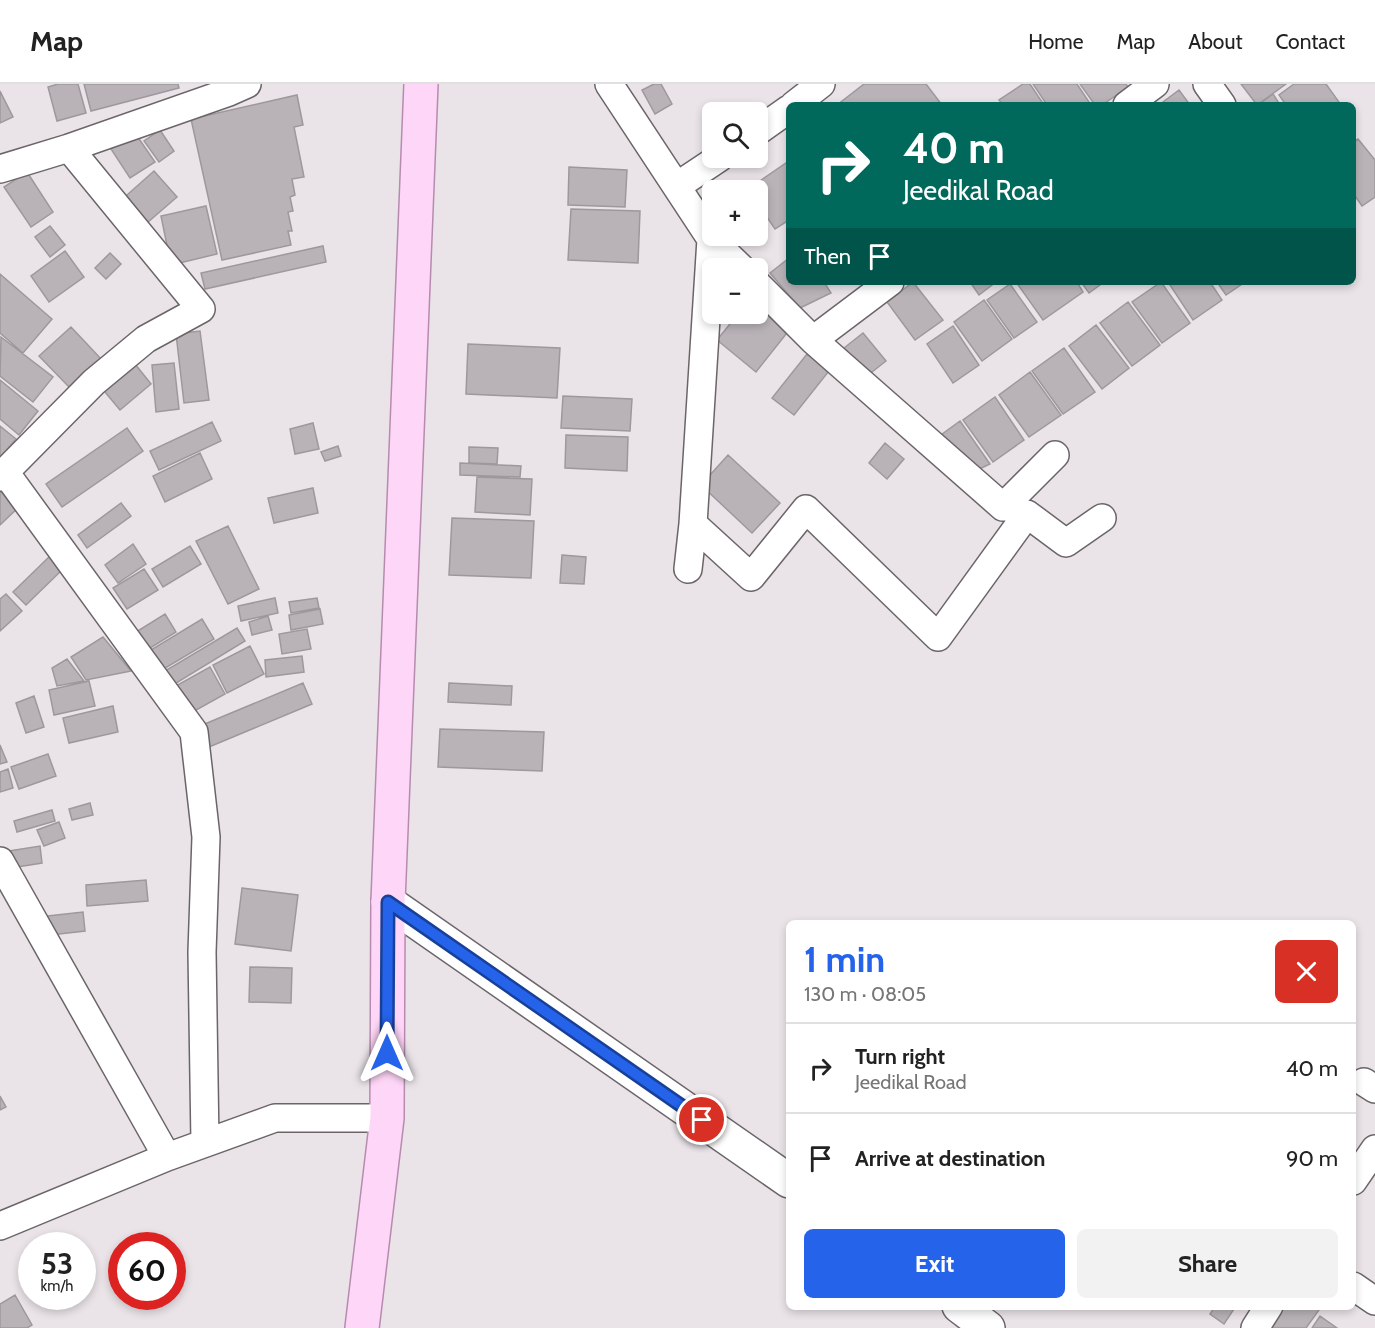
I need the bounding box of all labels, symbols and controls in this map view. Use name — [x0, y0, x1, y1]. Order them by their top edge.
text: Map — [30, 24, 83, 58]
text: Home — [1028, 29, 1084, 54]
text: Map — [1117, 29, 1155, 54]
text: About — [1188, 29, 1242, 54]
text: Contact — [1275, 29, 1345, 54]
map controls — [702, 102, 768, 324]
button: search — [702, 102, 768, 168]
text: 40 m — [903, 122, 1005, 174]
icon: right — [804, 126, 882, 204]
text: Jeedikal Road — [903, 174, 1054, 207]
button: + — [702, 180, 768, 246]
icon: arrive — [863, 240, 896, 273]
text: Then — [804, 243, 851, 270]
button: − — [702, 258, 768, 324]
text: 1 min — [804, 937, 885, 981]
button: close — [1275, 940, 1338, 1003]
text: 130 m · 08:05 — [804, 982, 926, 1006]
position arrow — [355, 1021, 419, 1085]
text: Turn right — [855, 1043, 945, 1070]
icon: right — [804, 1052, 837, 1085]
text: 40 m — [1286, 1055, 1338, 1082]
text: Jeedikal Road — [855, 1070, 967, 1094]
pin — [676, 1094, 727, 1145]
icon: arrive — [685, 1103, 718, 1136]
icon: arrive — [804, 1142, 837, 1175]
text: Arrive at destination — [855, 1145, 1045, 1172]
text: 90 m — [1286, 1145, 1338, 1172]
button: Exit — [804, 1229, 1065, 1298]
button: Share — [1077, 1229, 1338, 1298]
speed limit sign: 60 — [108, 1232, 186, 1310]
text: 53 — [41, 1245, 73, 1282]
text: km/h — [41, 1277, 73, 1295]

